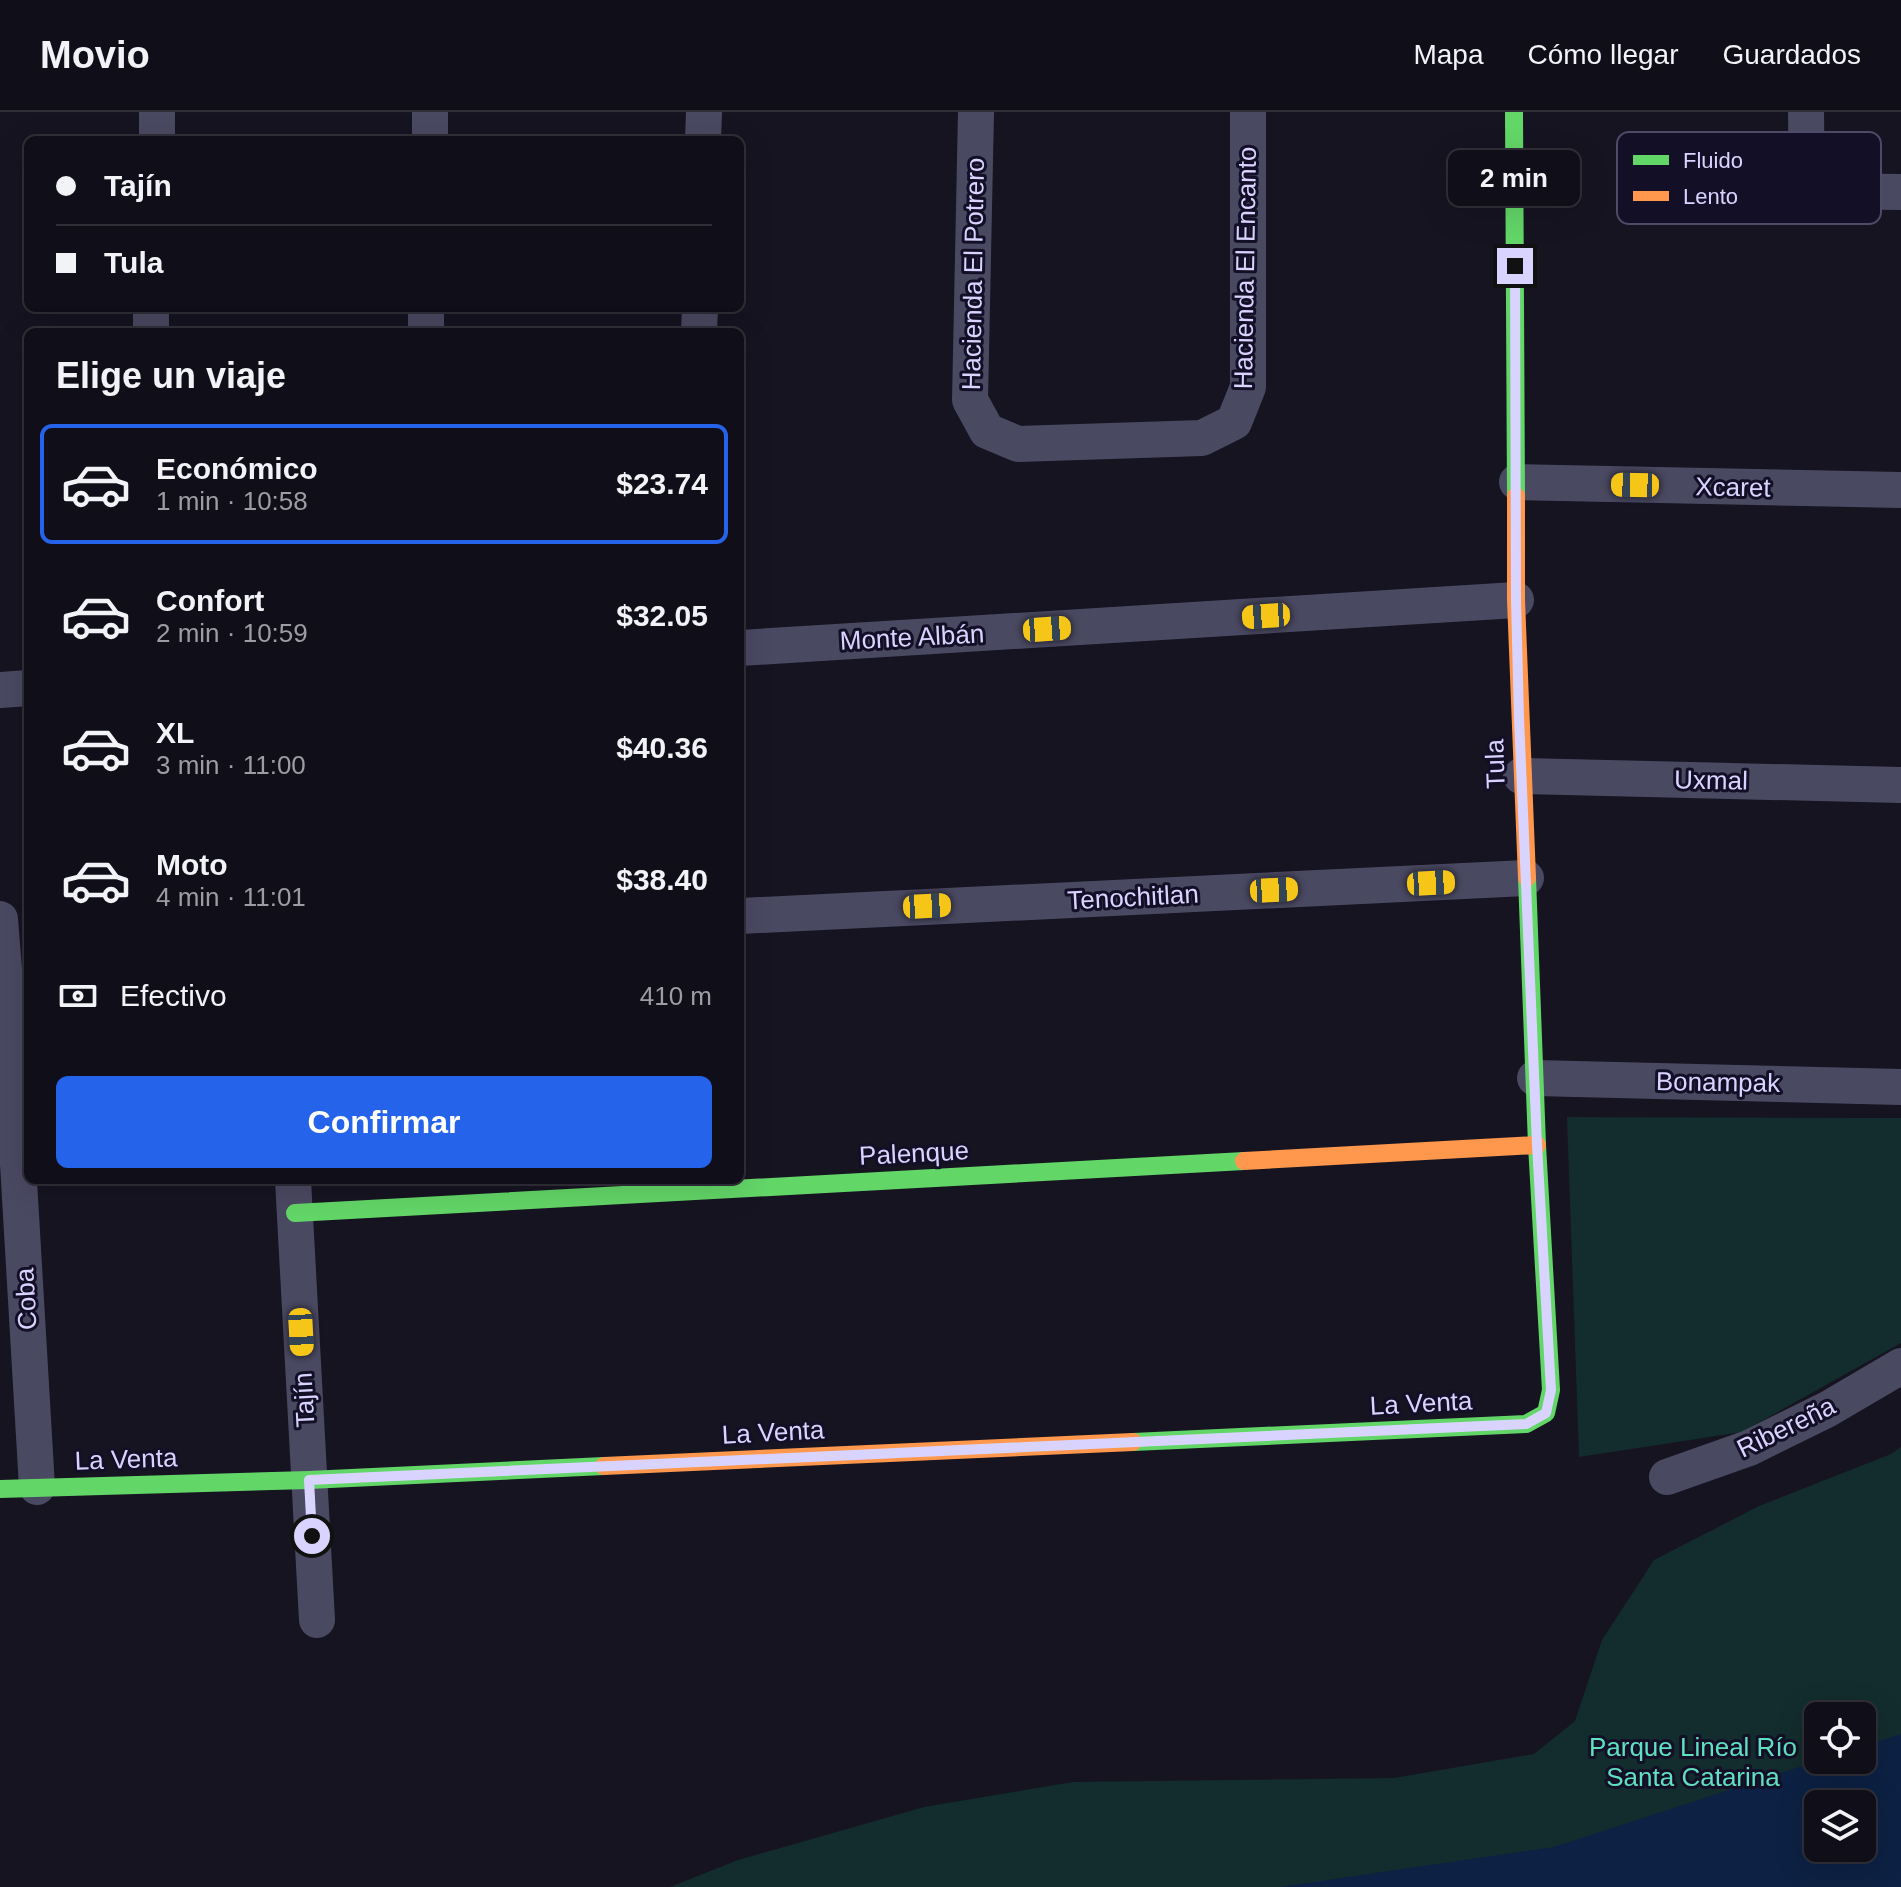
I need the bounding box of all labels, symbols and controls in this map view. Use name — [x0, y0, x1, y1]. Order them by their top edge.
text: Movio — [40, 34, 150, 76]
text: Mapa — [1413, 39, 1484, 70]
text: Cómo llegar — [1528, 39, 1678, 70]
text: Guardados — [1722, 39, 1861, 70]
legend — [1617, 132, 1881, 224]
street label: Hacienda El Encanto — [1228, 146, 1262, 390]
text: Fluido — [1683, 148, 1743, 173]
callout: 2 min — [1449, 150, 1581, 206]
street label: Hacienda El Potrero — [956, 157, 990, 391]
text: 2 min — [1480, 163, 1548, 193]
text: Tajín — [104, 169, 172, 202]
text: Lento — [1683, 184, 1738, 209]
text: Tula — [104, 246, 163, 279]
route end — [1497, 248, 1533, 284]
text: Elige un viaje — [56, 355, 286, 396]
icon: car — [60, 448, 132, 520]
text: Económico — [156, 452, 318, 485]
text: $23.74 — [616, 467, 708, 500]
street label: Xcaret — [1695, 471, 1772, 503]
car — [1611, 473, 1659, 497]
text: 1 min · 10:58 — [156, 486, 308, 516]
icon: car — [60, 580, 132, 652]
text: Confort — [156, 584, 264, 617]
text: $32.05 — [616, 599, 708, 632]
car — [1241, 602, 1291, 630]
car — [1022, 615, 1072, 643]
text: 2 min · 10:59 — [156, 618, 308, 648]
street label: Monte Albán — [839, 618, 985, 656]
icon: car — [60, 712, 132, 784]
text: XL — [156, 716, 194, 749]
text: $40.36 — [616, 731, 708, 764]
street label: Tula — [1479, 738, 1511, 789]
text: 3 min · 11:00 — [156, 750, 306, 780]
street label: Uxmal — [1674, 764, 1748, 796]
icon: car — [60, 844, 132, 916]
text: Moto — [156, 848, 228, 881]
text: $38.40 — [616, 863, 708, 896]
car — [1406, 870, 1456, 896]
car — [1249, 877, 1299, 903]
street label: Tenochitlan — [1067, 879, 1199, 915]
text: 4 min · 11:01 — [156, 882, 306, 912]
car — [902, 893, 952, 919]
icon: cash — [56, 974, 100, 1018]
text: Efectivo — [120, 979, 227, 1012]
text: 410 m — [640, 981, 712, 1011]
street label: Bonampak — [1656, 1066, 1781, 1098]
button: Confirmar — [56, 1076, 712, 1168]
street label: Palenque — [858, 1135, 970, 1171]
street label: Coba — [9, 1267, 43, 1331]
car — [288, 1307, 314, 1357]
street label: Tajín — [288, 1372, 320, 1428]
street label: La Venta — [1369, 1385, 1474, 1421]
street label: Ribereña — [1732, 1390, 1840, 1464]
street label: La Venta — [721, 1414, 826, 1450]
street label: La Venta — [74, 1442, 178, 1476]
route start — [294, 1518, 330, 1554]
map controls — [1804, 1702, 1876, 1862]
button: locate — [1804, 1702, 1876, 1774]
park label: Parque Lineal Río Santa Catarina — [1589, 1732, 1797, 1792]
button: layers — [1804, 1790, 1876, 1862]

